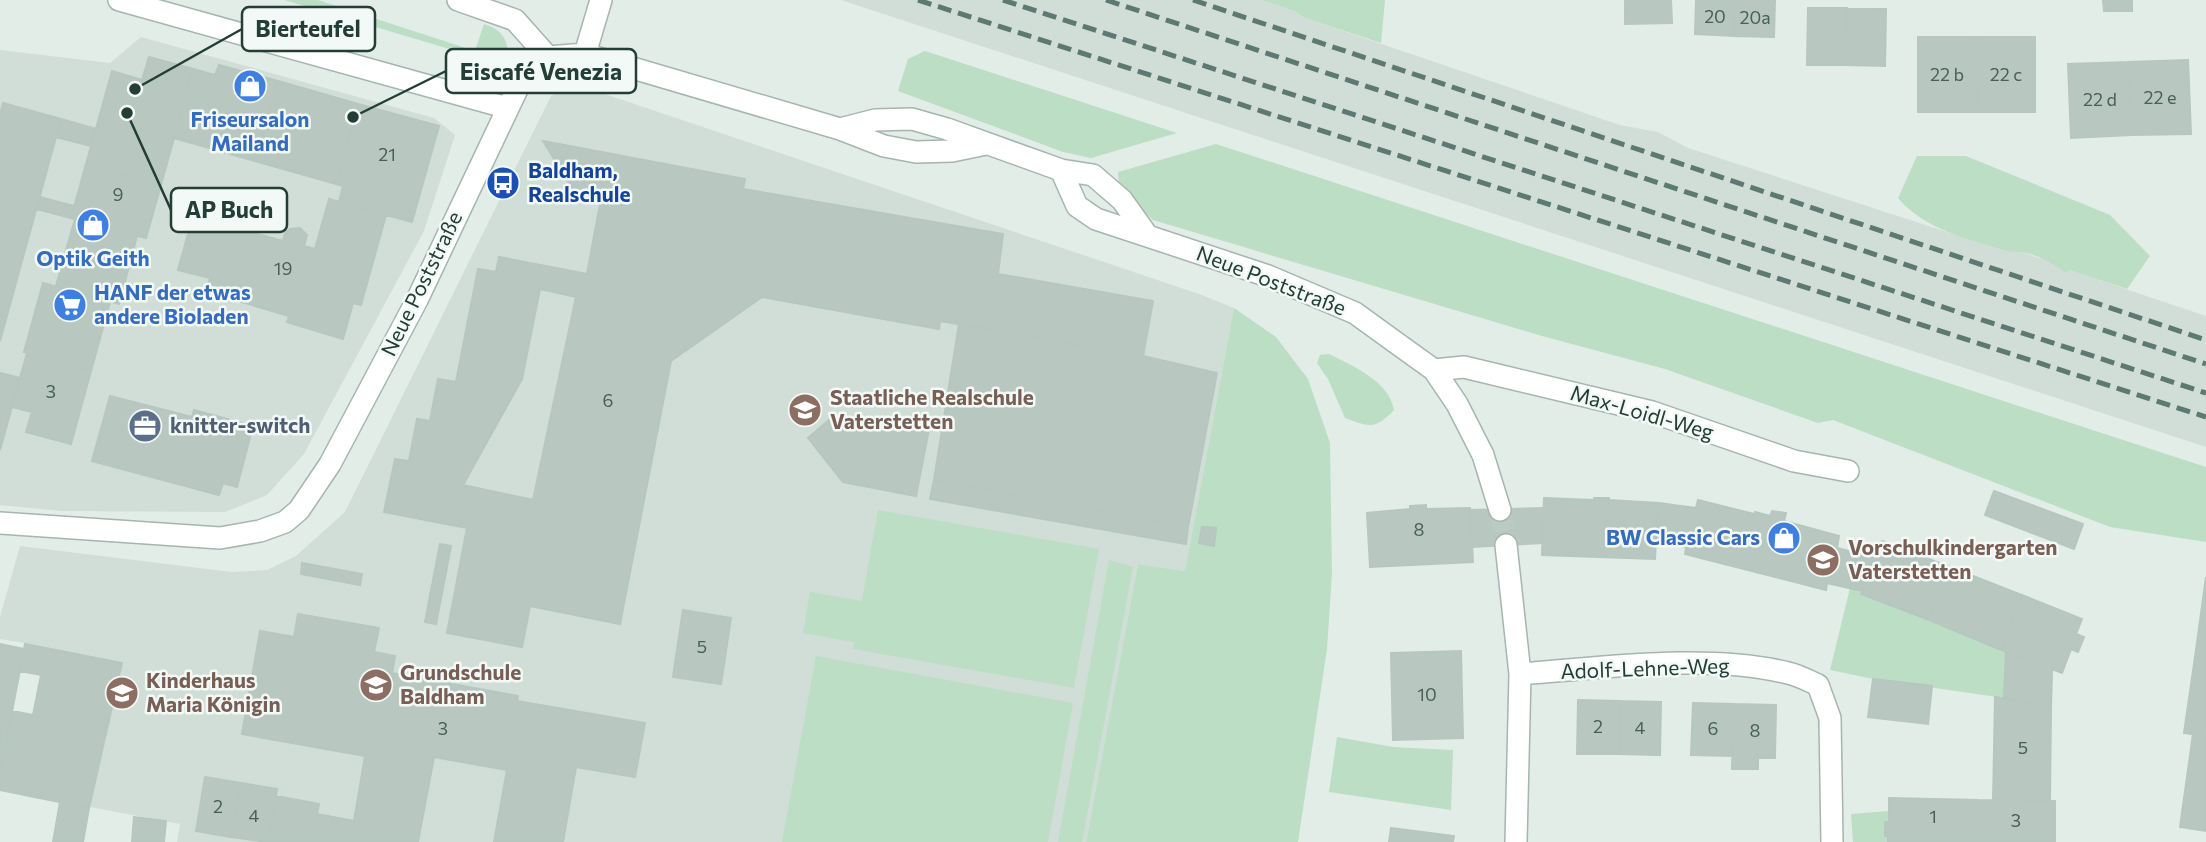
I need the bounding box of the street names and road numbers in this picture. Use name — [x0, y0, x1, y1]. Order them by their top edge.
street label: Neue Poststraße — [375, 207, 467, 360]
street label: Neue Poststraße — [1193, 240, 1350, 320]
street label: Max-Loidl-Weg — [1568, 379, 1717, 444]
street label: Adolf-Lehne-Weg — [1560, 652, 1730, 683]

